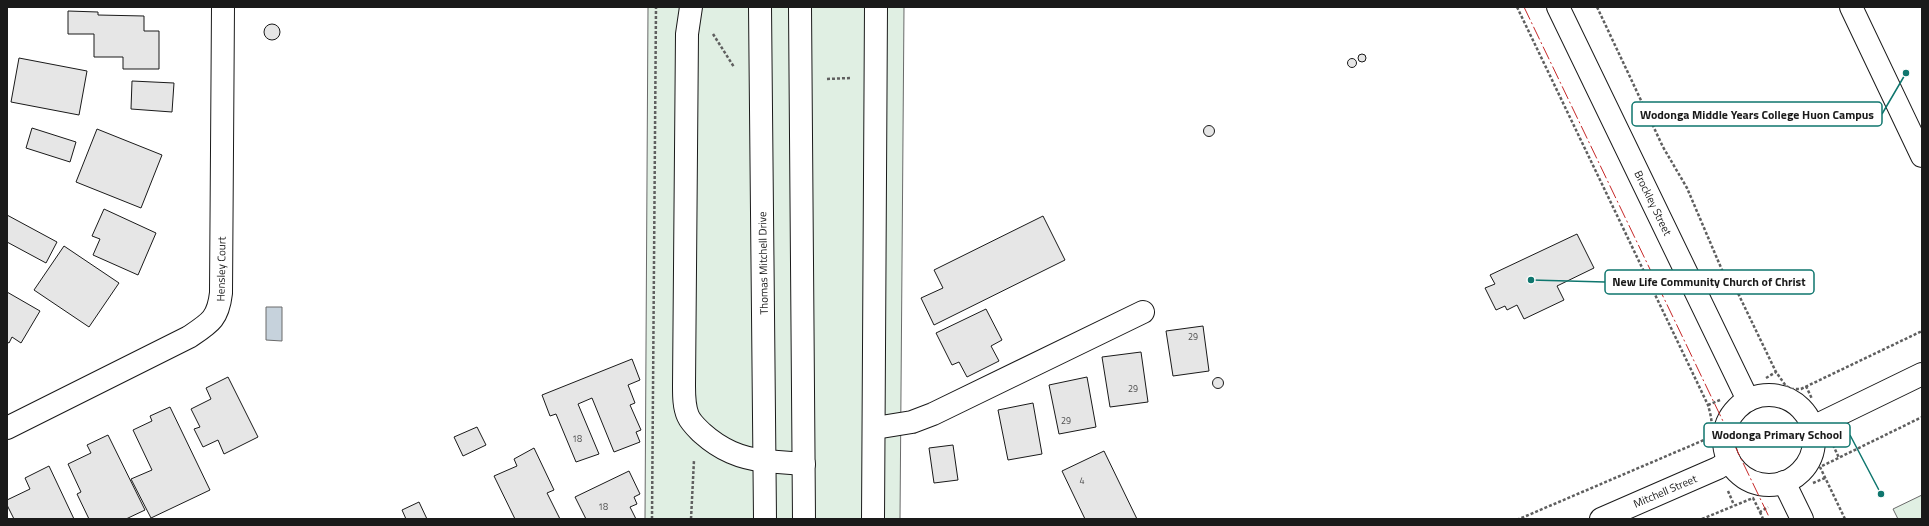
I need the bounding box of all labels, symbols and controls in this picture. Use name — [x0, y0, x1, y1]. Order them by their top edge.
callout: Wodonga Middle Years College Huon Campus — [1632, 102, 1882, 126]
text: Wodonga Middle Years College Huon Campus — [1640, 105, 1874, 124]
street label: Brockley Street — [1630, 168, 1676, 238]
street label: Thomas Mitchell Drive — [754, 211, 772, 315]
street label: Hensley Court — [212, 236, 230, 302]
callout: New Life Community Church of Christ — [1605, 270, 1814, 294]
text: New Life Community Church of Christ — [1612, 272, 1806, 291]
house number: 29 — [1188, 330, 1198, 343]
house number: 29 — [1128, 382, 1138, 395]
house number: 29 — [1061, 414, 1071, 427]
callout: Wodonga Primary School — [1704, 423, 1850, 447]
text: Wodonga Primary School — [1712, 425, 1842, 444]
house number: 18 — [572, 432, 582, 445]
street label: Mitchell Street — [1631, 470, 1699, 512]
house number: 4 — [1079, 474, 1085, 487]
house number: 18 — [598, 500, 608, 513]

